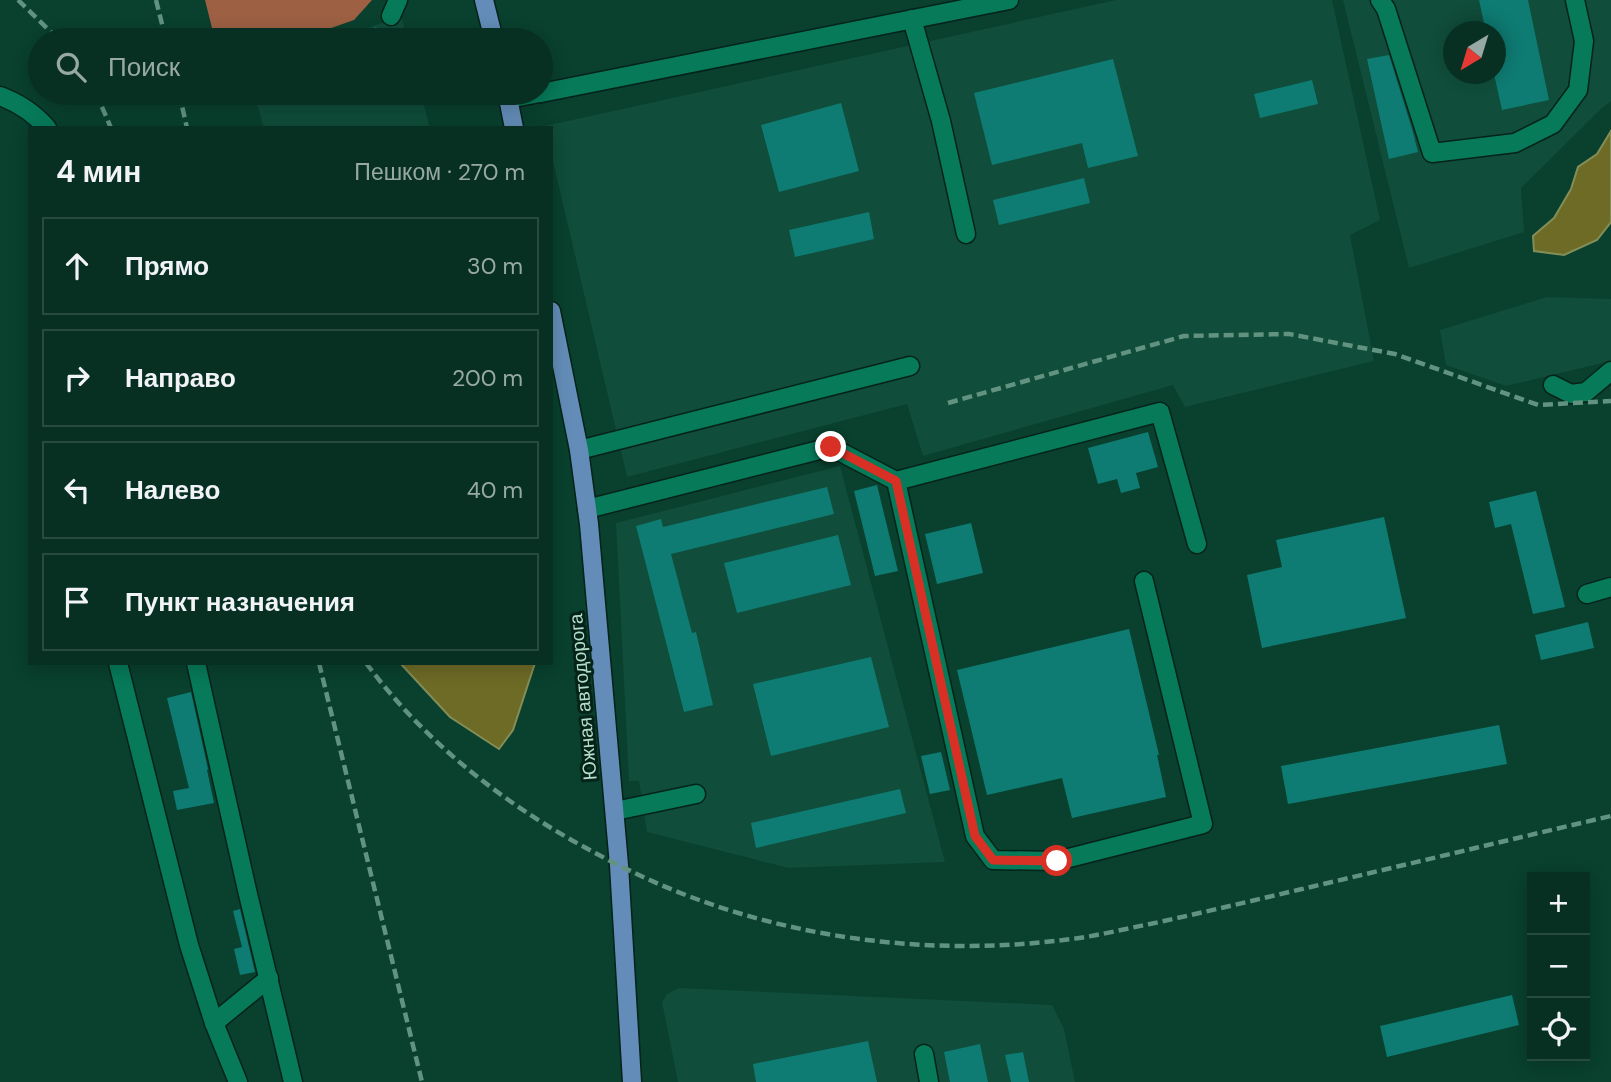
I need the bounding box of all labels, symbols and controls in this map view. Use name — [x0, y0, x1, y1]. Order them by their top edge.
north arrow — [1443, 21, 1506, 84]
search box — [28, 28, 553, 105]
icon: search — [52, 48, 90, 86]
text: Поиск — [108, 50, 180, 84]
text: 4 мин — [56, 152, 141, 191]
text: Пешком · 270 m — [354, 157, 525, 187]
icon: ahead — [58, 247, 96, 285]
text: Прямо — [125, 249, 209, 283]
text: 30 m — [467, 251, 523, 281]
icon: right — [58, 359, 96, 397]
text: Направо — [125, 361, 236, 395]
text: 200 m — [452, 363, 523, 393]
route end — [815, 431, 846, 462]
icon: left — [58, 471, 96, 509]
text: Налево — [125, 473, 220, 507]
text: 40 m — [467, 475, 523, 505]
icon: arrive — [58, 583, 96, 621]
text: Пункт назначения — [125, 585, 355, 619]
street label: Южная автодорога — [563, 612, 603, 781]
route start — [1041, 845, 1072, 876]
map controls — [1527, 872, 1590, 1061]
button: + — [1527, 872, 1590, 935]
button: − — [1527, 935, 1590, 998]
button: locate — [1527, 998, 1590, 1061]

